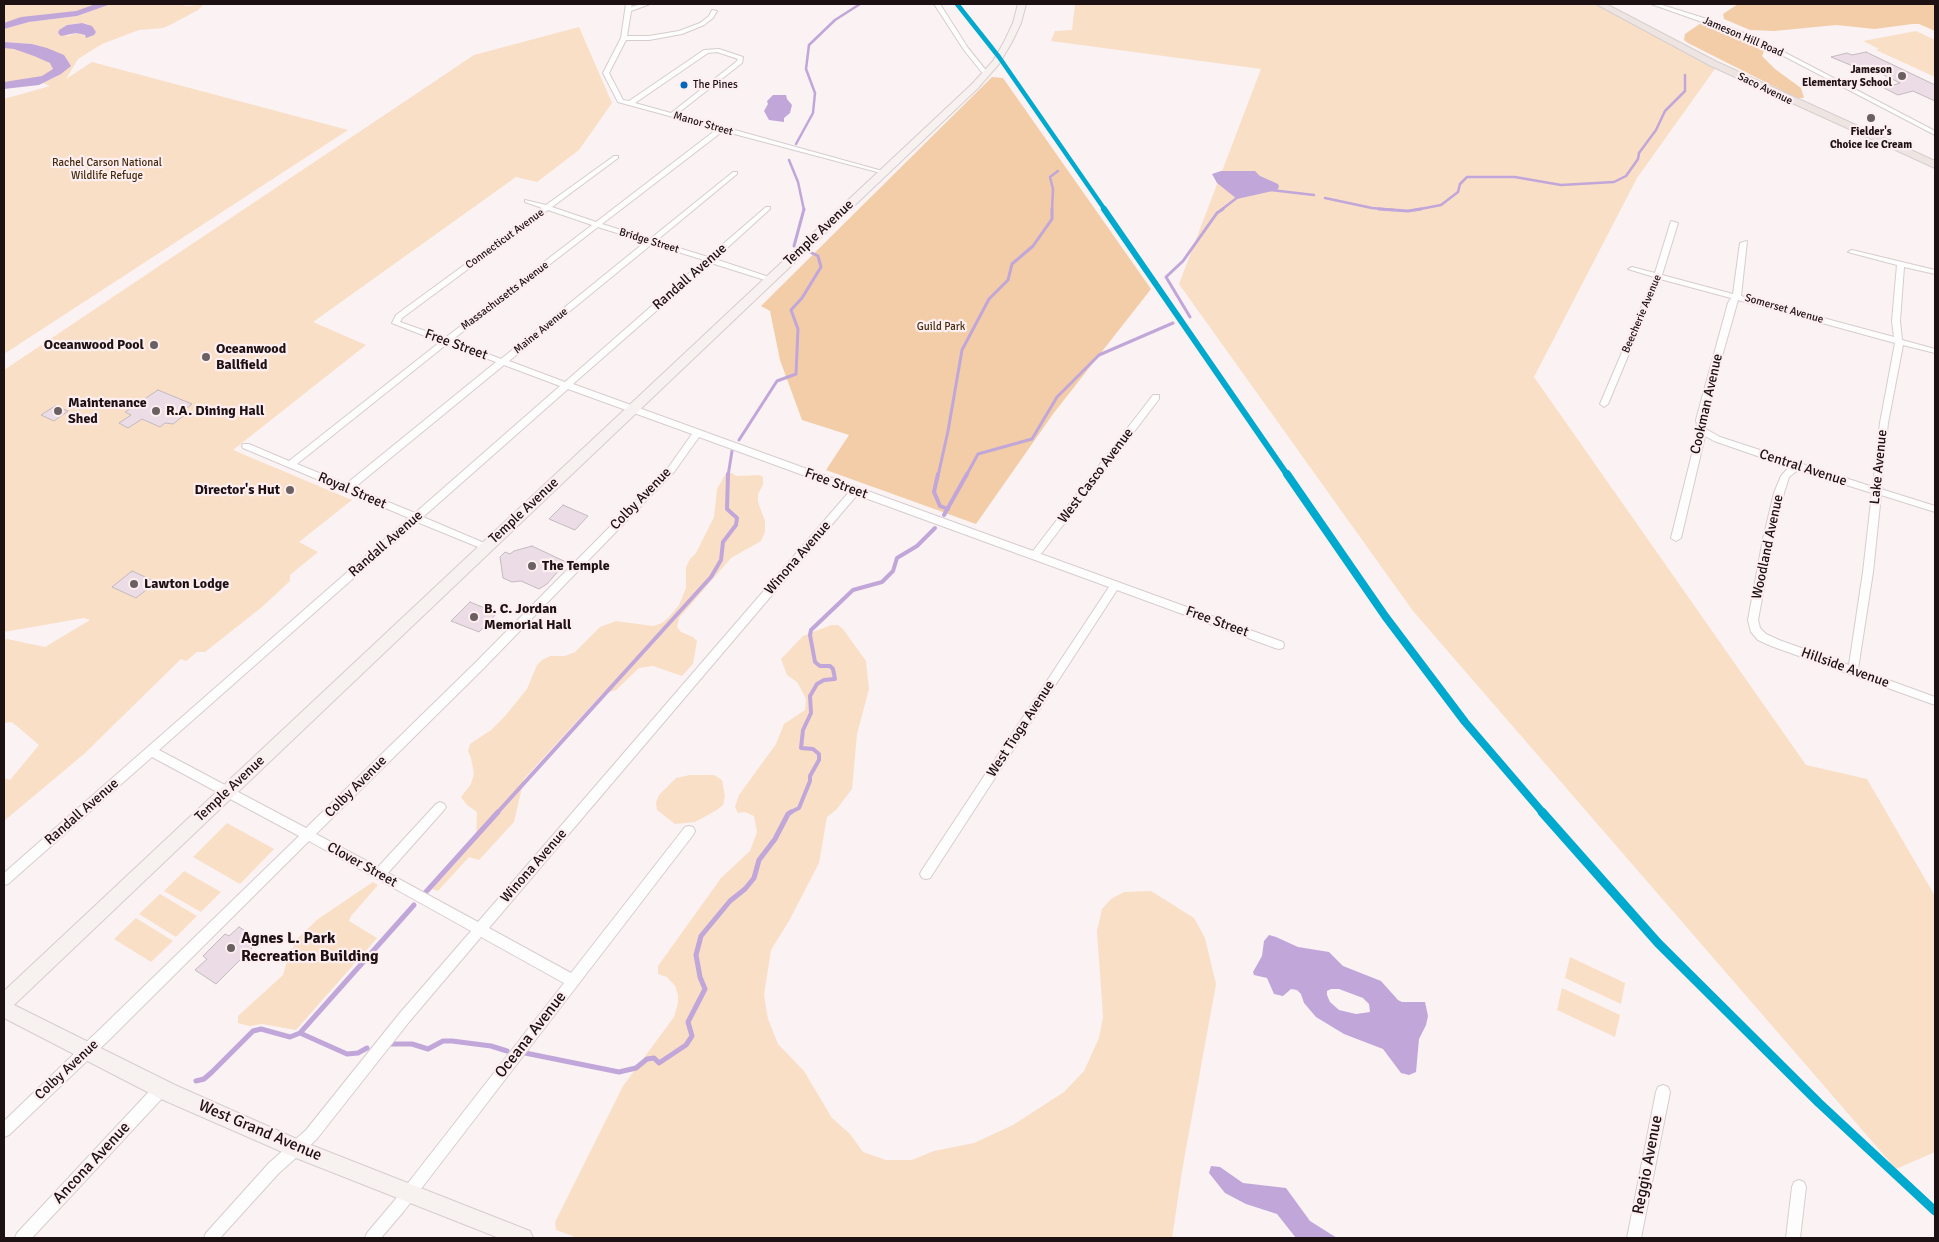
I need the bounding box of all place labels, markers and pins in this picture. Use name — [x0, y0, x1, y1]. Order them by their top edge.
place label: Jameson Elementary School — [1802, 63, 1892, 89]
marker: Jameson Elementary School — [1896, 70, 1908, 82]
place label: The Pines — [693, 78, 738, 92]
marker: The Pines — [679, 80, 689, 90]
marker: Fielder's Choice Ice Cream — [1865, 112, 1877, 124]
place label: Fielder's Choice Ice Cream — [1830, 125, 1912, 151]
place label: Oceanwood Pool — [44, 337, 144, 353]
marker: Oceanwood Pool — [148, 339, 160, 351]
place label: Oceanwood Ballfield — [216, 341, 286, 374]
marker: Oceanwood Ballfield — [200, 351, 212, 363]
place label: Maintenance Shed — [68, 395, 147, 428]
place label: R.A. Dining Hall — [166, 403, 264, 419]
marker: Maintenance Shed — [52, 405, 64, 417]
marker: R.A. Dining Hall — [150, 405, 162, 417]
place label: Director's Hut — [194, 482, 280, 498]
marker: Director's Hut — [284, 484, 296, 496]
place label: The Temple — [542, 558, 610, 574]
marker: The Temple — [526, 560, 538, 572]
place label: Lawton Lodge — [144, 576, 229, 592]
marker: Lawton Lodge — [128, 578, 140, 590]
place label: B. C. Jordan Memorial Hall — [484, 601, 571, 634]
marker: B. C. Jordan Memorial Hall — [468, 611, 480, 623]
place label: Agnes L. Park Recreation Building — [241, 929, 379, 967]
marker: Agnes L. Park Recreation Building — [225, 942, 237, 954]

